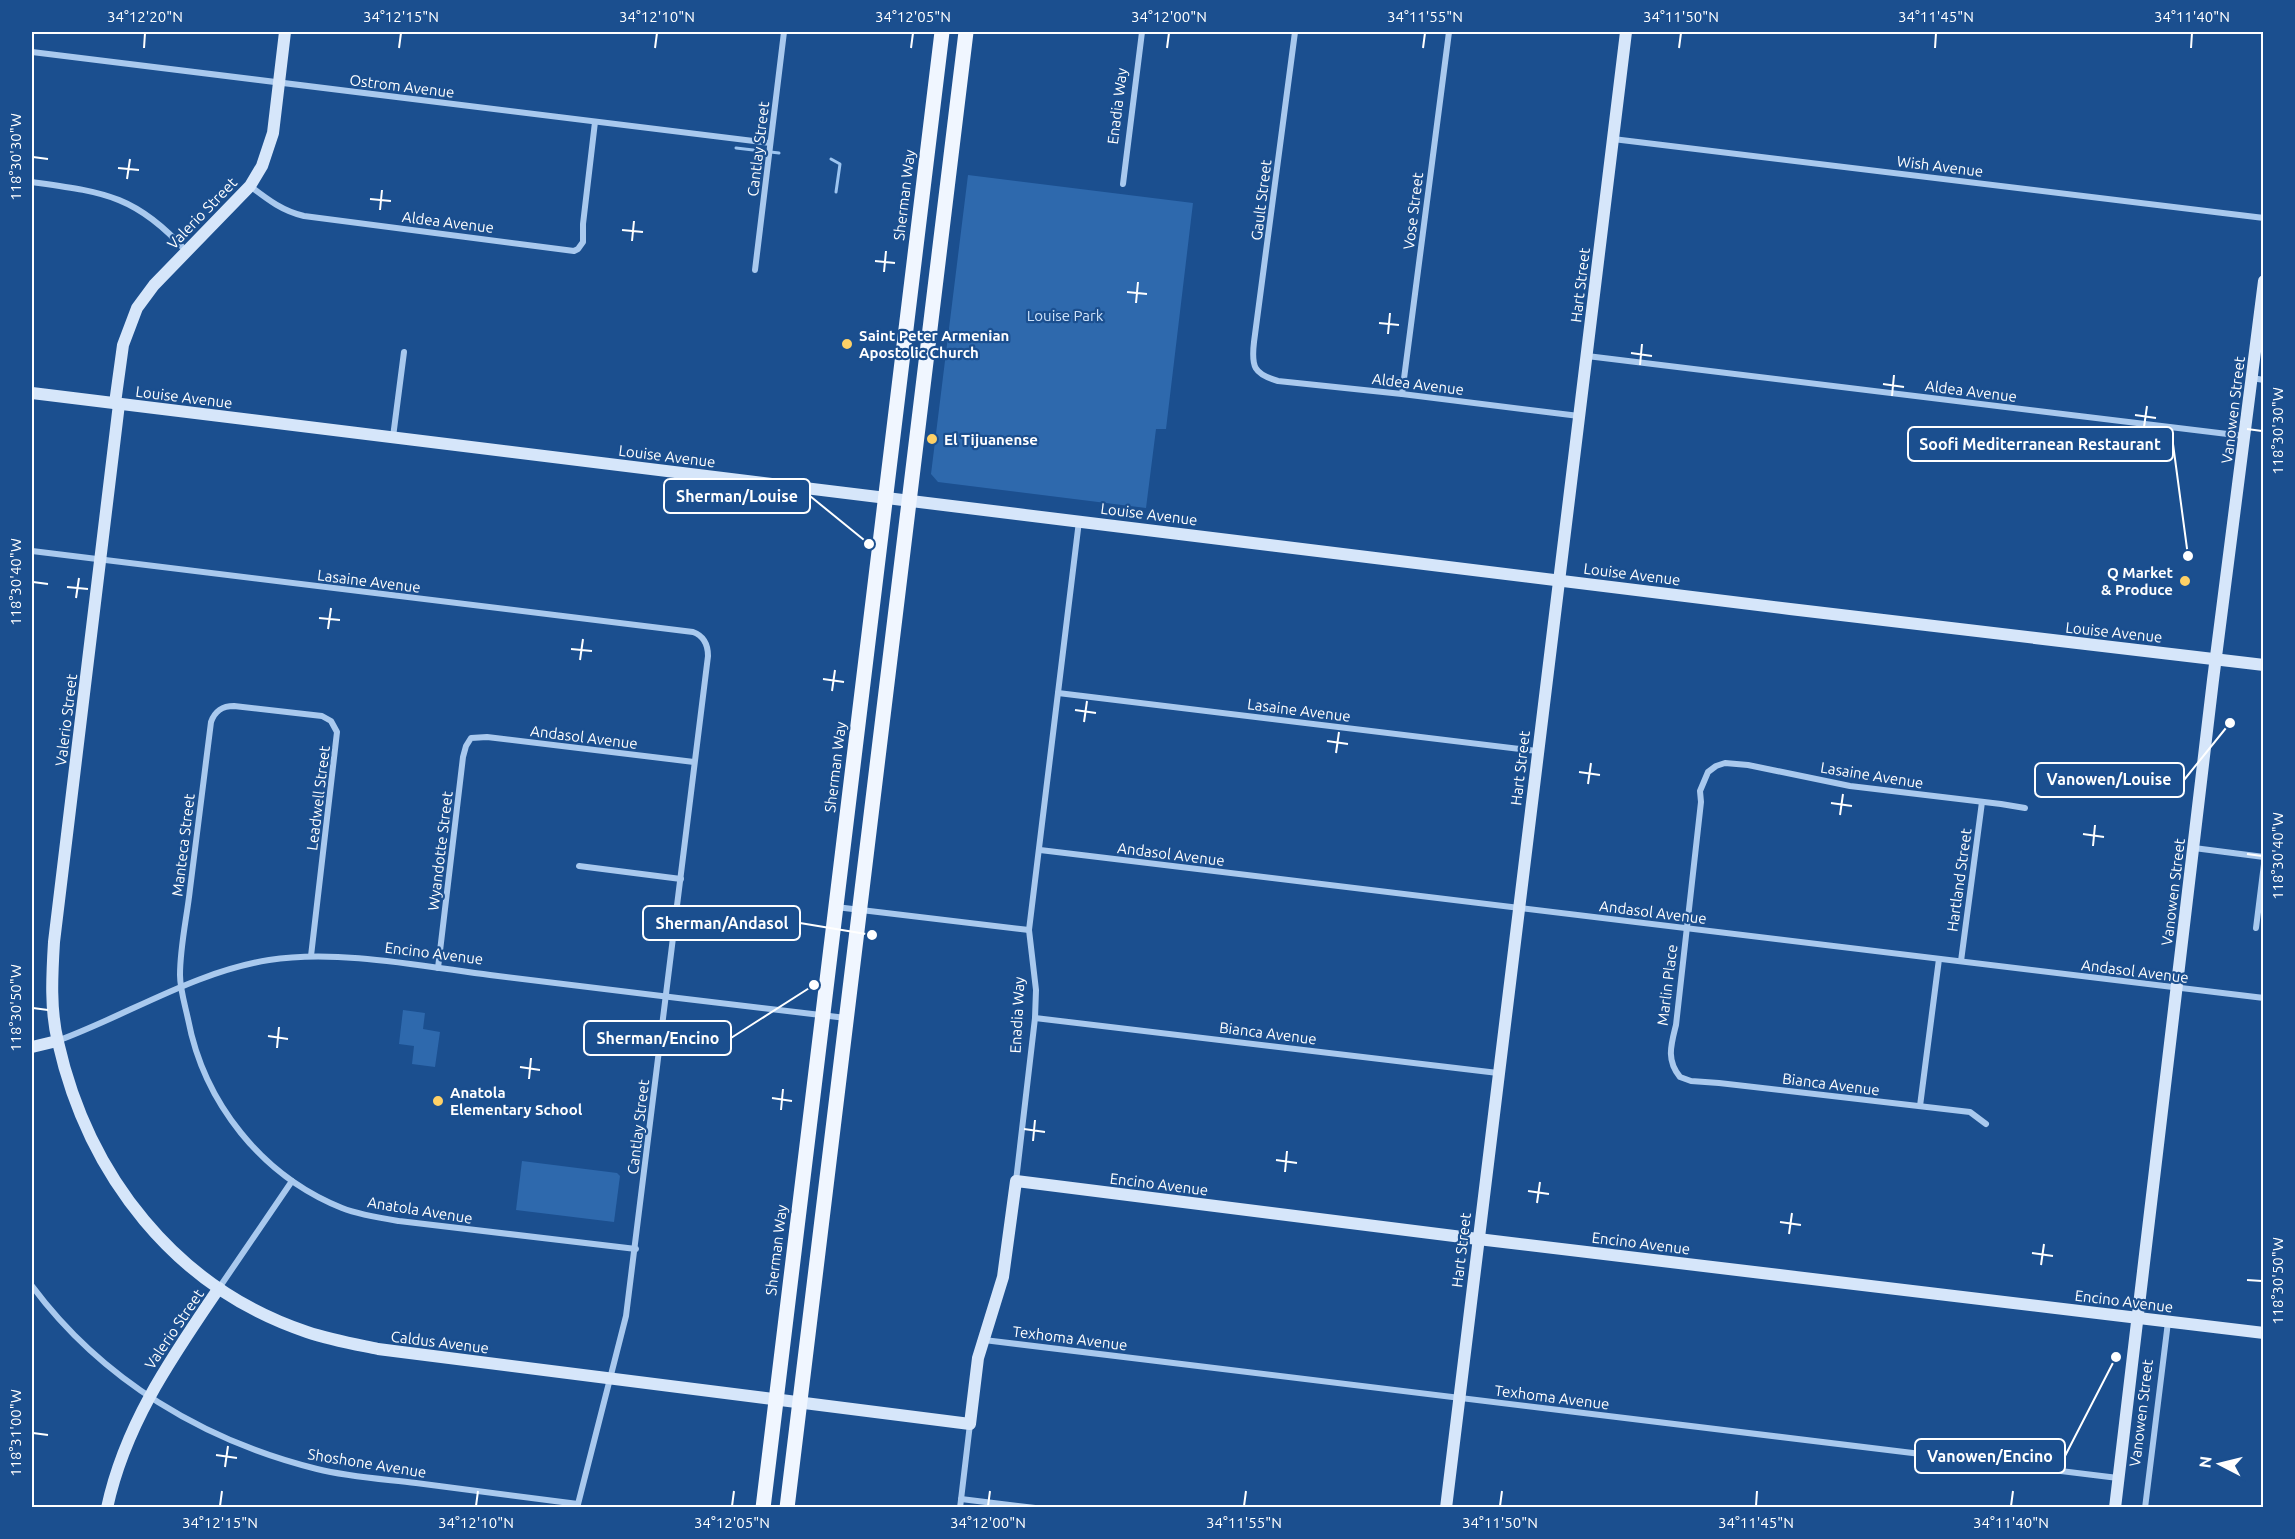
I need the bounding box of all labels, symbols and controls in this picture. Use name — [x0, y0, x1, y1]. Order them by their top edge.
text: 34°12'20"N — [107, 8, 183, 25]
text: 34°12'15"N — [363, 8, 439, 25]
text: 34°12'10"N — [619, 8, 695, 25]
text: 34°12'05"N — [875, 8, 951, 25]
text: 34°12'00"N — [1131, 8, 1207, 25]
text: 34°11'55"N — [1387, 8, 1463, 25]
text: 34°11'50"N — [1643, 8, 1719, 25]
text: 34°11'45"N — [1898, 8, 1974, 25]
text: 34°11'40"N — [2154, 8, 2230, 25]
street label: Enadia Way — [1104, 67, 1130, 145]
street label: Ostrom Avenue — [349, 71, 455, 101]
street label: Cantlay Street — [744, 100, 772, 197]
text: 118°30'30"W — [7, 113, 24, 201]
street label: Sherman Way — [890, 149, 918, 241]
street label: Wish Avenue — [1896, 152, 1984, 180]
street label: Gault Street — [1248, 158, 1274, 241]
street label: Vose Street — [1400, 171, 1426, 251]
street label: Valerio Street — [164, 174, 240, 252]
street label: Aldea Avenue — [401, 208, 495, 236]
street label: Hart Street — [1567, 247, 1593, 323]
park label: Louise Park — [1027, 307, 1104, 324]
place label: Saint Peter Armenian Apostolic Church — [859, 327, 1009, 361]
marker: Saint Peter Armenian Apostolic Church — [840, 337, 854, 351]
street label: Vanowen Street — [2218, 355, 2248, 465]
street label: Aldea Avenue — [1371, 370, 1465, 398]
street label: Aldea Avenue — [1924, 377, 2018, 405]
street label: Louise Avenue — [135, 383, 233, 411]
text: 118°30'30"W — [2269, 387, 2286, 475]
callout: Soofi Mediterranean Restaurant — [1908, 427, 2173, 461]
place label: El Tijuanense — [944, 431, 1038, 448]
marker: El Tijuanense — [925, 432, 939, 446]
text: Soofi Mediterranean Restaurant — [1919, 435, 2161, 453]
street label: Louise Avenue — [618, 442, 716, 470]
callout: Sherman/Louise — [664, 479, 810, 513]
text: Sherman/Louise — [676, 487, 798, 505]
street label: Louise Avenue — [1100, 500, 1198, 528]
text: 118°30'40"W — [7, 538, 24, 626]
street label: Louise Avenue — [1583, 560, 1681, 588]
place label: Q Market & Produce — [2101, 564, 2174, 598]
street label: Lasaine Avenue — [316, 566, 422, 596]
marker: Q Market & Produce — [2178, 574, 2192, 588]
street label: Louise Avenue — [2065, 618, 2163, 646]
street label: Valerio Street — [52, 673, 80, 767]
street label: Lasaine Avenue — [1246, 695, 1352, 725]
street label: Sherman Way — [821, 721, 849, 813]
street label: Andasol Avenue — [529, 722, 639, 752]
street label: Hart Street — [1507, 730, 1533, 806]
street label: Leadwell Street — [303, 745, 333, 851]
street label: Lasaine Avenue — [1819, 758, 1925, 792]
callout: Vanowen/Louise — [2035, 763, 2184, 797]
text: Vanowen/Louise — [2047, 770, 2171, 788]
street label: Wyandotte Street — [424, 790, 456, 912]
street label: Manteca Street — [168, 793, 198, 897]
text: 118°30'40"W — [2269, 812, 2286, 900]
street label: Hartland Street — [1943, 827, 1975, 933]
street label: Vanowen Street — [2158, 837, 2188, 947]
street label: Andasol Avenue — [1116, 839, 1226, 869]
street label: Andasol Avenue — [1598, 897, 1708, 927]
callout: Sherman/Andasol — [643, 906, 800, 940]
text: Sherman/Andasol — [656, 914, 789, 932]
street label: Encino Avenue — [384, 939, 484, 967]
street label: Marlin Place — [1654, 943, 1680, 1027]
street label: Andasol Avenue — [2080, 956, 2190, 986]
text: 118°30'50"W — [7, 964, 24, 1052]
street label: Enadia Way — [1007, 976, 1027, 1054]
street label: Bianca Avenue — [1218, 1019, 1318, 1047]
callout: Sherman/Encino — [584, 1021, 731, 1055]
text: Sherman/Encino — [597, 1029, 719, 1047]
street label: Bianca Avenue — [1781, 1070, 1881, 1098]
street label: Cantlay Street — [624, 1078, 652, 1175]
place label: Anatola Elementary School — [450, 1084, 583, 1118]
marker: Anatola Elementary School — [431, 1094, 445, 1108]
street label: Encino Avenue — [1109, 1170, 1209, 1198]
street label: Anatola Avenue — [366, 1193, 474, 1227]
street label: Sherman Way — [762, 1204, 790, 1296]
street label: Hart Street — [1448, 1212, 1474, 1288]
street label: Encino Avenue — [1591, 1229, 1691, 1257]
text: 118°30'50"W — [2269, 1237, 2286, 1325]
street label: Valerio Street — [141, 1286, 207, 1372]
street label: Encino Avenue — [2074, 1287, 2174, 1315]
street label: Texhoma Avenue — [1012, 1323, 1128, 1353]
street label: Caldus Avenue — [390, 1328, 490, 1356]
street label: Vanowen Street — [2126, 1358, 2156, 1468]
street label: Texhoma Avenue — [1494, 1382, 1610, 1412]
text: 118°31'00"W — [7, 1389, 24, 1477]
north arrow — [2190, 1434, 2250, 1494]
callout: Vanowen/Encino — [1915, 1439, 2065, 1473]
street label: Shoshone Avenue — [306, 1445, 428, 1481]
text: Vanowen/Encino — [1927, 1447, 2053, 1465]
text: N — [2195, 1455, 2215, 1469]
text: 34°12'15"N — [182, 1514, 258, 1531]
text: 34°12'10"N — [438, 1514, 514, 1531]
text: 34°12'05"N — [694, 1514, 770, 1531]
text: 34°12'00"N — [950, 1514, 1026, 1531]
text: 34°11'55"N — [1206, 1514, 1282, 1531]
text: 34°11'50"N — [1462, 1514, 1538, 1531]
text: 34°11'45"N — [1718, 1514, 1794, 1531]
text: 34°11'40"N — [1973, 1514, 2049, 1531]

